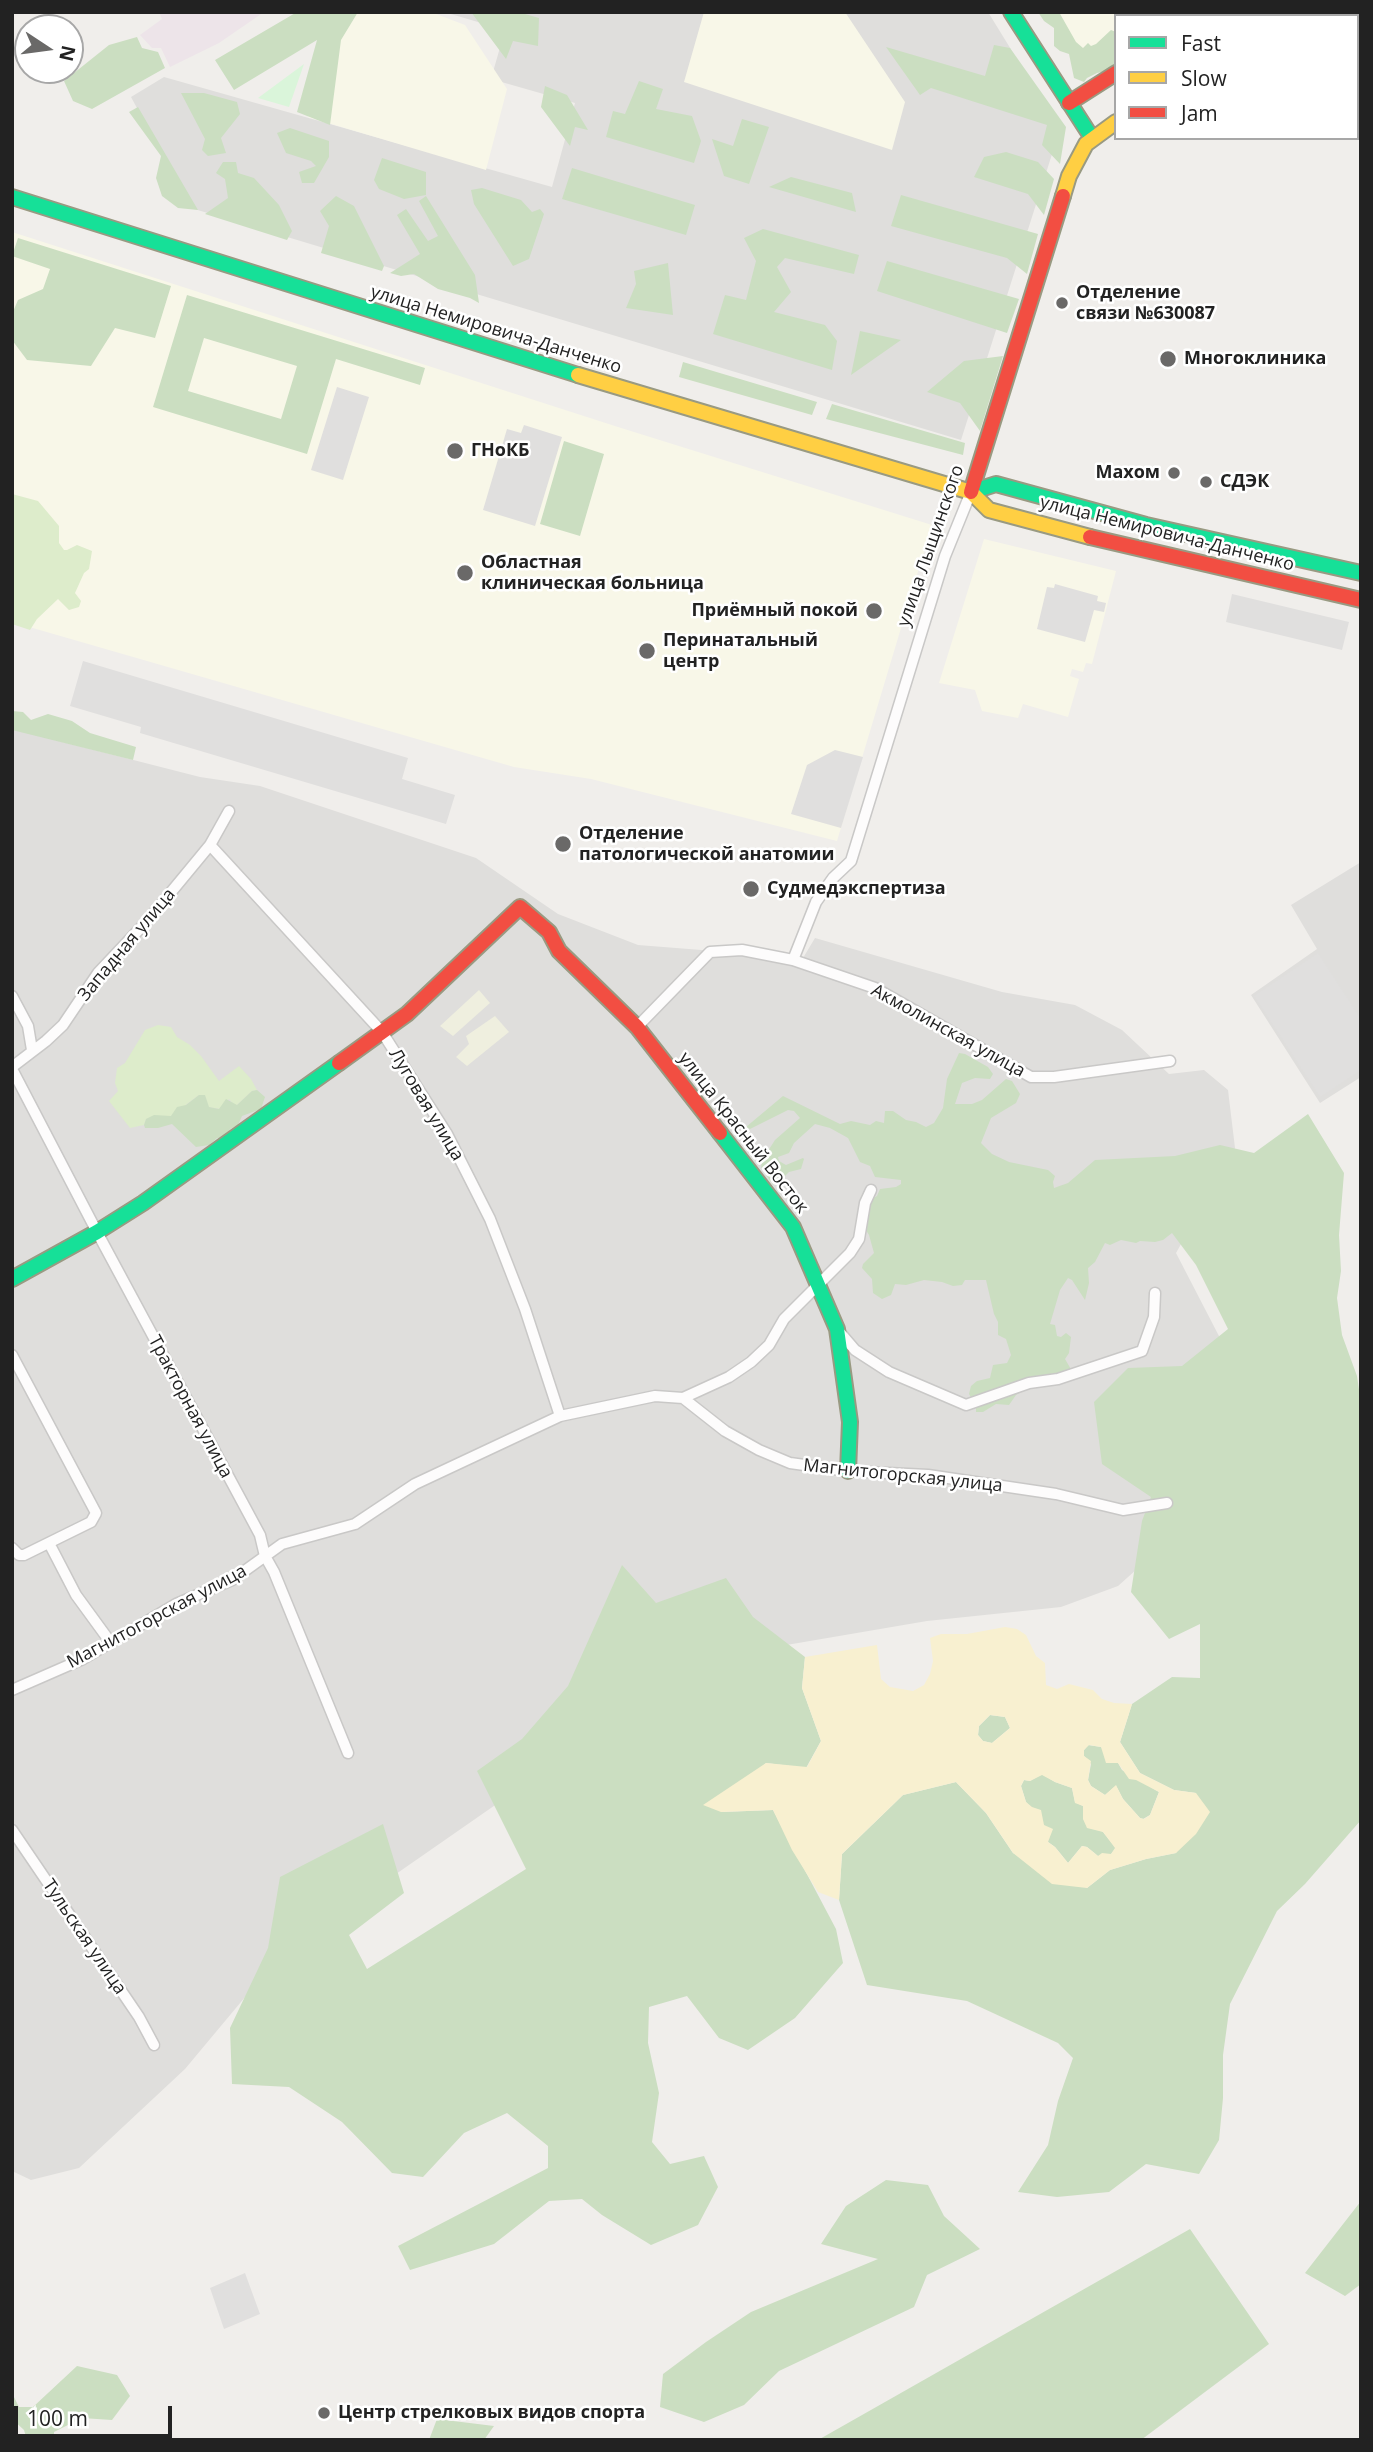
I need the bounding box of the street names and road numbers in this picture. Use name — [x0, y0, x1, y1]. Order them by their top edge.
street label: улица Немировича-Данченко — [368, 281, 624, 379]
street label: улица Лыщинского — [893, 462, 969, 630]
street label: улица Немировича-Данченко — [1038, 492, 1296, 576]
street label: Западная улица — [74, 884, 180, 1006]
street label: Акмолинская улица — [867, 980, 1029, 1082]
street label: Луговая улица — [384, 1045, 468, 1165]
street label: улица Красный Восток — [673, 1048, 813, 1218]
street label: Тракторная улица — [143, 1332, 237, 1482]
street label: Магнитогорская улица — [802, 1455, 1004, 1497]
street label: Магнитогорская улица — [64, 1560, 250, 1674]
street label: Тульская улица — [37, 1875, 131, 1999]

